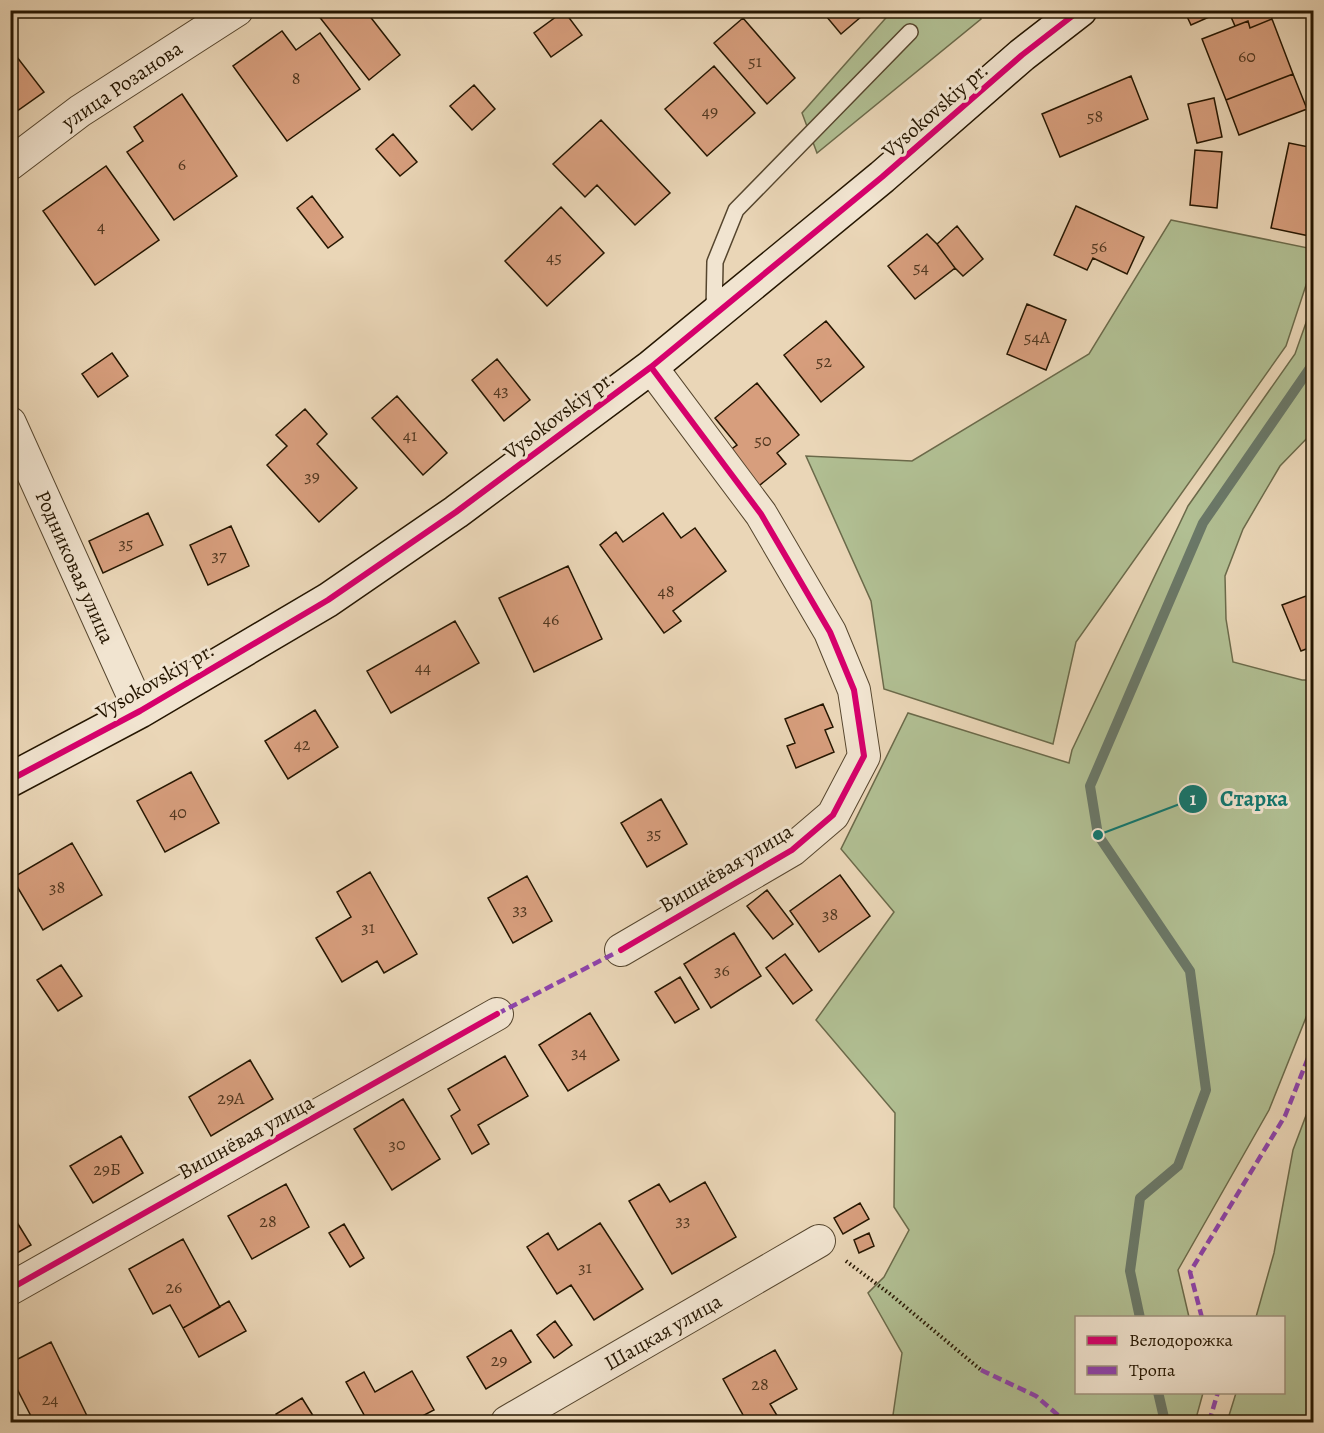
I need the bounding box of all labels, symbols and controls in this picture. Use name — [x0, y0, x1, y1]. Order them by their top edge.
street label: улица Розанова — [55, 34, 188, 136]
house number: 60 — [1238, 44, 1256, 68]
house number: 51 — [748, 49, 762, 73]
street label: Vysokovskiy pr. — [875, 56, 994, 165]
house number: 8 — [292, 66, 300, 90]
house number: 49 — [702, 99, 718, 123]
house number: 58 — [1087, 104, 1103, 128]
house number: 6 — [178, 152, 186, 176]
house number: 4 — [97, 214, 105, 238]
house number: 56 — [1091, 234, 1107, 258]
house number: 45 — [546, 245, 562, 269]
house number: 54 — [913, 255, 929, 279]
house number: 54А — [1024, 325, 1051, 349]
house number: 52 — [816, 349, 833, 373]
street label: Vysokovskiy pr. — [497, 364, 620, 467]
house number: 43 — [493, 378, 509, 402]
house number: 41 — [403, 423, 417, 447]
house number: 50 — [754, 428, 772, 452]
house number: 39 — [304, 464, 320, 488]
street label: Родниковая улица — [29, 486, 121, 648]
house number: 35 — [118, 531, 134, 555]
house number: 37 — [211, 543, 227, 567]
house number: 48 — [658, 579, 674, 603]
house number: 46 — [543, 607, 559, 631]
street label: Vysokovskiy pr. — [90, 636, 219, 727]
house number: 44 — [415, 655, 431, 679]
house number: 42 — [294, 732, 311, 756]
callout: Старка — [1178, 779, 1300, 819]
text: Старка — [1220, 784, 1288, 814]
text: 1 — [1190, 787, 1197, 811]
house number: 40 — [169, 800, 187, 824]
street label: Вишнёвая улица — [654, 817, 798, 919]
house number: 35 — [646, 821, 662, 845]
house number: 38 — [49, 875, 65, 899]
house number: 33 — [513, 897, 527, 921]
house number: 38 — [822, 902, 838, 926]
house number: 31 — [361, 915, 375, 939]
house number: 36 — [714, 958, 730, 982]
house number: 34 — [571, 1040, 587, 1064]
house number: 29А — [217, 1086, 245, 1110]
street label: Вишнёвая улица — [173, 1088, 319, 1186]
house number: 30 — [388, 1132, 406, 1156]
house number: 29Б — [93, 1157, 121, 1181]
house number: 33 — [676, 1208, 690, 1232]
house number: 28 — [259, 1209, 277, 1233]
house number: 31 — [578, 1255, 592, 1279]
house number: 26 — [166, 1275, 182, 1299]
street label: Шацкая улица — [599, 1287, 727, 1377]
legend — [1075, 1316, 1285, 1394]
text: Велодорожка — [1129, 1328, 1234, 1352]
house number: 29 — [491, 1348, 507, 1372]
text: Тропа — [1129, 1358, 1176, 1382]
house number: 28 — [751, 1372, 769, 1396]
house number: 24 — [42, 1387, 58, 1411]

